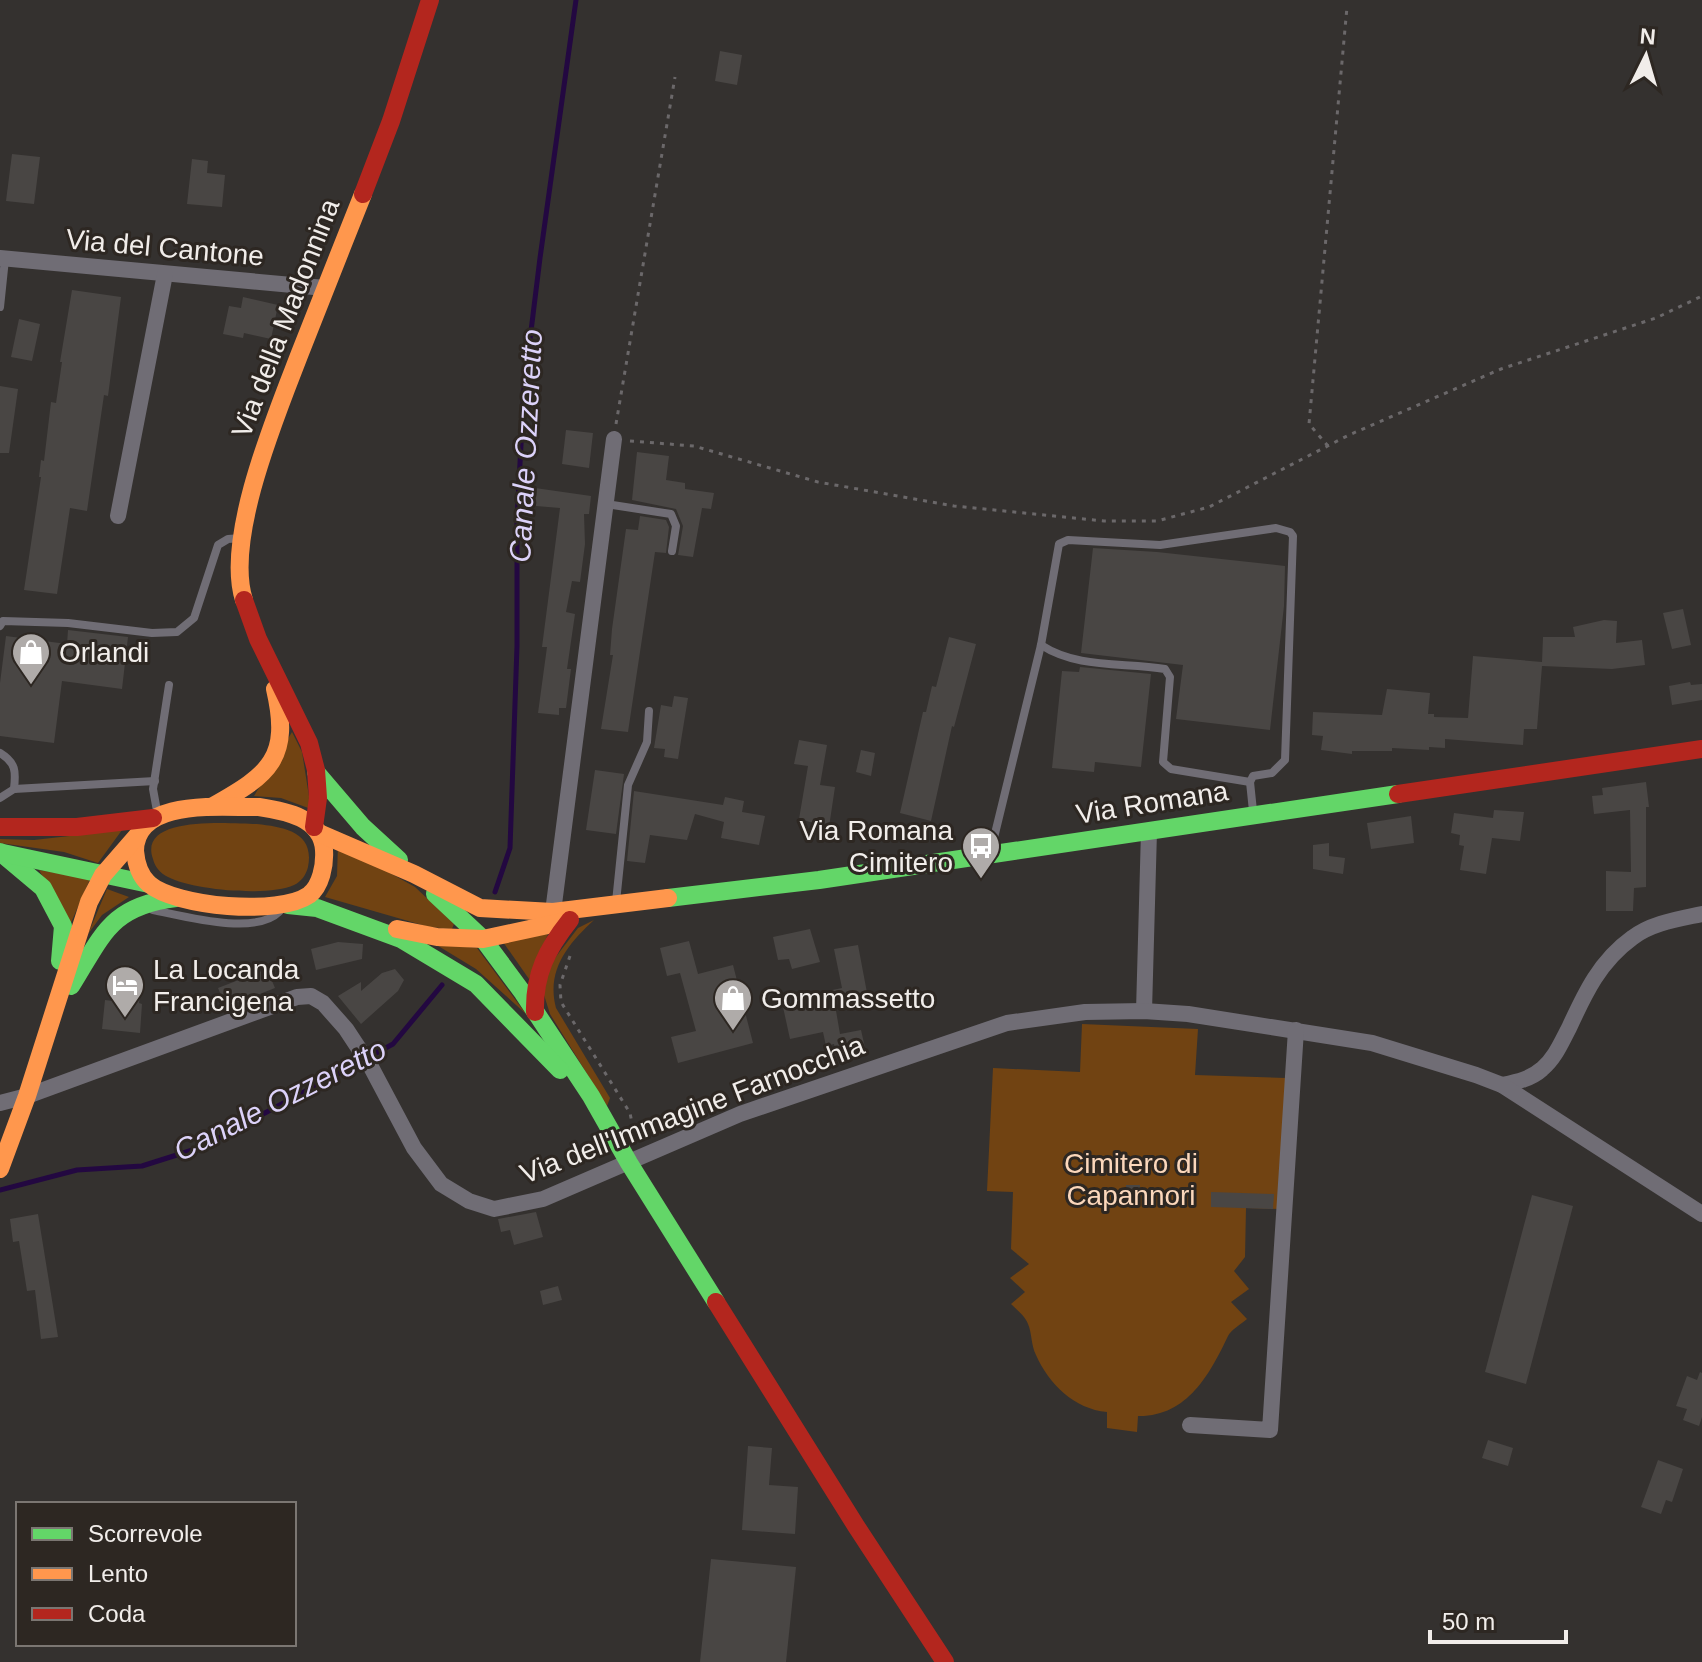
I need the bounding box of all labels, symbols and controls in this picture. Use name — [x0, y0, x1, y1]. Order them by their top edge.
north arrow — [1606, 16, 1686, 96]
text: N — [1639, 23, 1657, 50]
street label: Via della Madonnina — [226, 194, 345, 442]
street label: Via del Cantone — [65, 223, 265, 272]
water label: Canale Ozzeretto — [503, 329, 548, 563]
shop icon: Orlandi — [10, 631, 52, 686]
place label: Orlandi — [59, 637, 149, 668]
street label: Via Romana — [1074, 775, 1231, 830]
place label: Via Romana Cimitero — [799, 815, 953, 878]
bus stop icon: Via Romana Cimitero — [960, 825, 1002, 880]
place label: La Locanda Francigena — [153, 954, 300, 1017]
hotel icon: La Locanda Francigena — [104, 964, 146, 1019]
shop icon: Gommassetto — [712, 977, 754, 1032]
place label: Gommassetto — [761, 983, 935, 1014]
street label: Via dell'Immagine Farnocchia — [516, 1029, 869, 1190]
water label: Canale Ozzeretto — [168, 1032, 391, 1167]
park label: Cimitero di Capannori — [1064, 1148, 1198, 1211]
legend — [16, 1502, 296, 1646]
text: Scorrevole — [88, 1520, 203, 1547]
text: Lento — [88, 1560, 148, 1587]
scale bar — [1430, 1594, 1566, 1644]
text: Coda — [88, 1600, 146, 1627]
text: 50 m — [1442, 1608, 1495, 1635]

